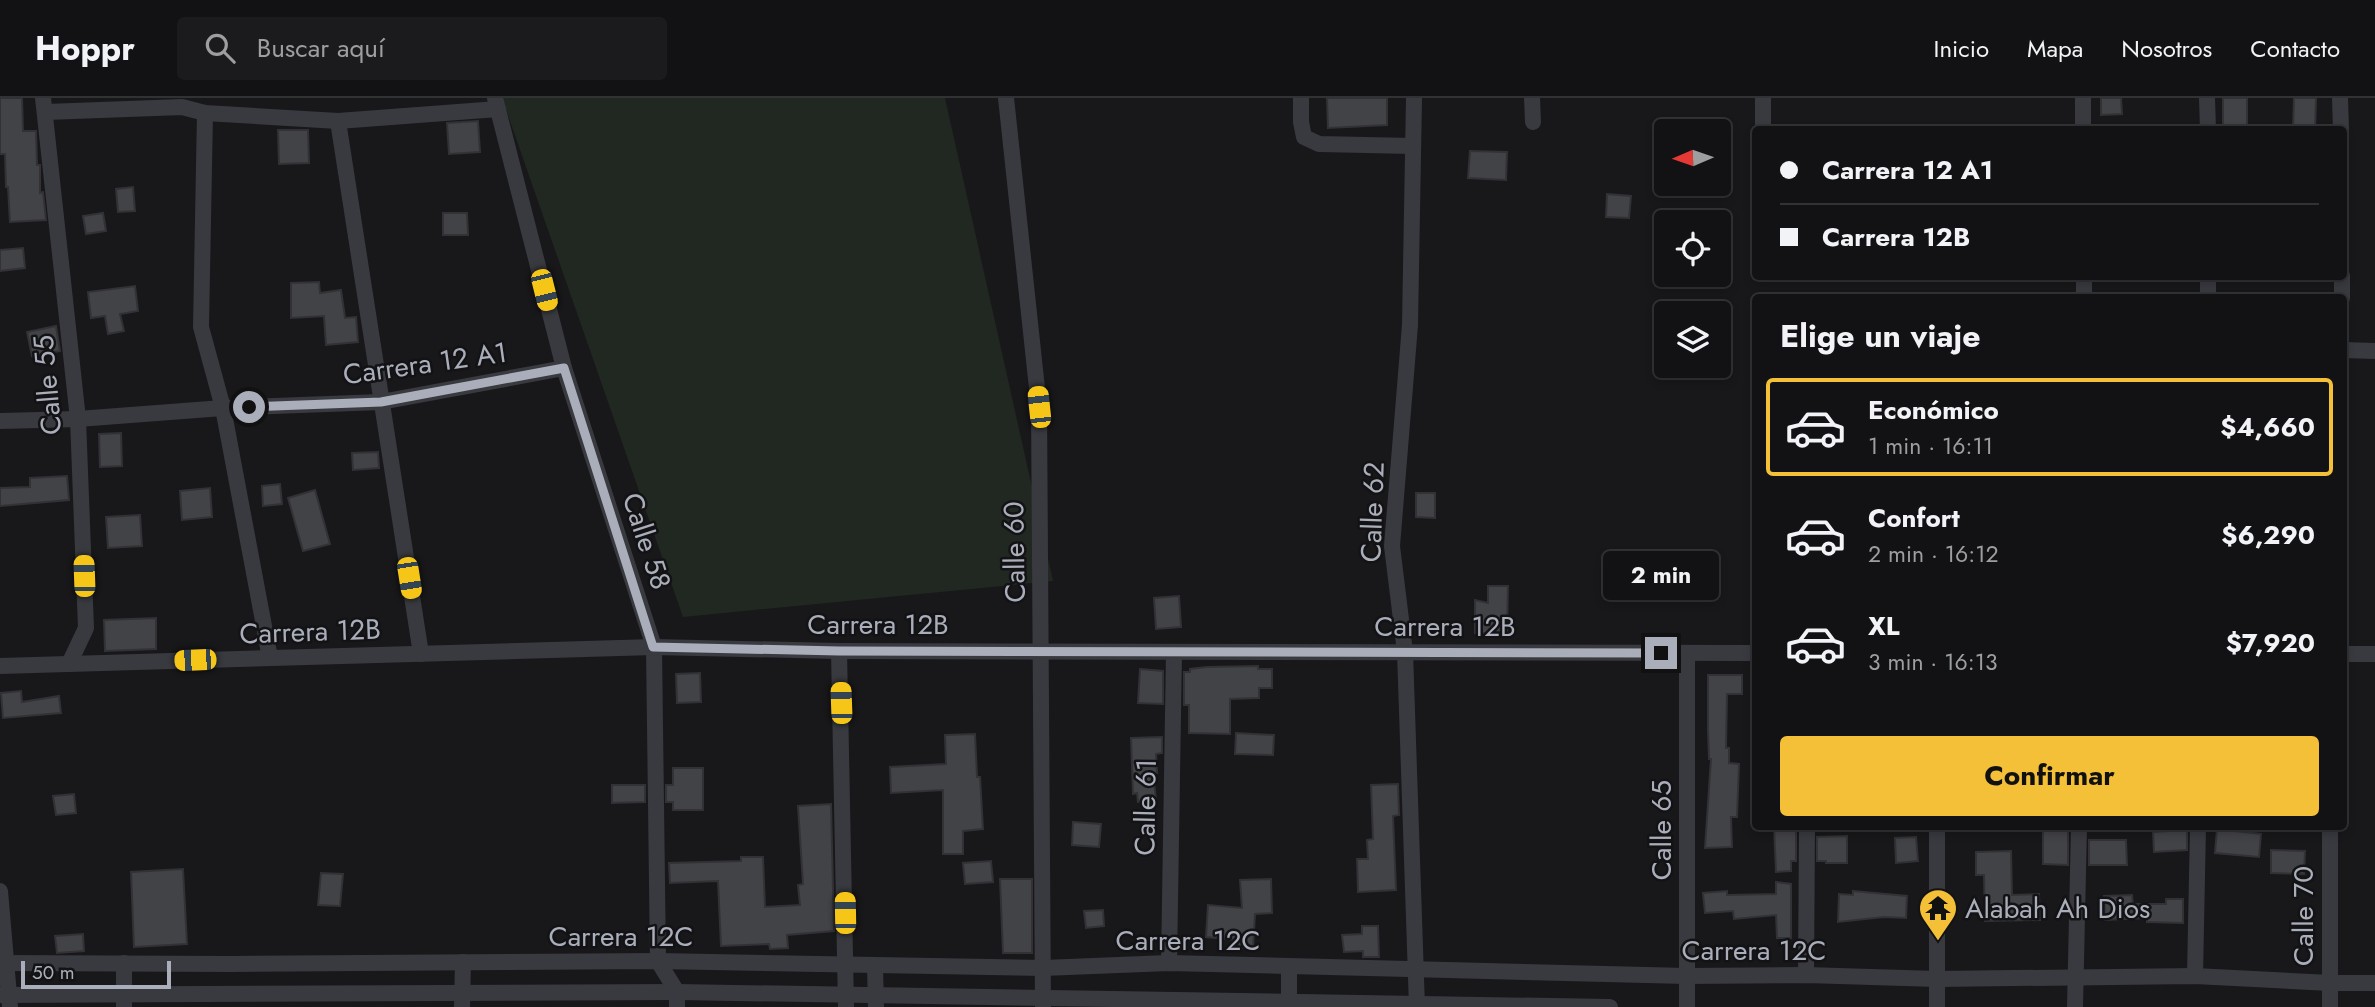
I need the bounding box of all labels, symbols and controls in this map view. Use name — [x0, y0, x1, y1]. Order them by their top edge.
search box — [177, 17, 667, 80]
text: Hoppr — [35, 25, 135, 72]
icon: search — [201, 29, 239, 67]
text: Buscar aquí — [257, 29, 385, 67]
text: Inicio — [1934, 31, 1989, 66]
text: Mapa — [2027, 31, 2083, 66]
text: Nosotros — [2121, 31, 2212, 66]
text: Contacto — [2250, 31, 2340, 66]
north arrow — [1654, 119, 1731, 196]
map controls — [1654, 119, 1731, 378]
text: Carrera 12 A1 — [1822, 151, 1993, 189]
button: locate — [1654, 210, 1731, 287]
text: Carrera 12B — [1822, 218, 1970, 256]
car — [529, 267, 560, 313]
button: layers — [1654, 301, 1731, 378]
text: Elige un viaje — [1780, 313, 1981, 359]
street label: Carrera 12 A1 — [340, 332, 510, 395]
street label: Calle 55 — [23, 333, 72, 437]
car — [1027, 385, 1052, 429]
route start — [233, 391, 265, 423]
text: Económico — [1868, 391, 1999, 429]
icon: car — [1784, 396, 1847, 459]
text: $4,660 — [2220, 408, 2315, 446]
text: 1 min · 16:11 — [1868, 429, 1993, 463]
street label: Calle 62 — [1350, 461, 1395, 563]
street label: Calle 58 — [612, 488, 681, 595]
text: Confort — [1868, 499, 1960, 537]
street label: Calle 60 — [993, 501, 1036, 603]
icon: car — [1784, 504, 1847, 567]
text: $6,290 — [2221, 516, 2315, 554]
text: 2 min · 16:12 — [1868, 537, 1999, 571]
callout: 2 min — [1603, 552, 1719, 601]
car — [73, 555, 96, 597]
car — [396, 556, 423, 600]
text: 2 min — [1631, 558, 1691, 592]
street label: Carrera 12B — [807, 604, 949, 645]
street label: Carrera 12B — [1374, 606, 1516, 647]
text: XL — [1868, 607, 1900, 645]
street label: Carrera 12B — [239, 609, 381, 654]
icon: car — [1784, 612, 1847, 675]
text: $7,920 — [2226, 624, 2315, 662]
route end — [1645, 637, 1677, 669]
text: 3 min · 16:13 — [1868, 645, 1998, 679]
car — [174, 649, 217, 671]
car — [830, 682, 853, 724]
button: Confirmar — [1780, 736, 2319, 816]
street label: Calle 61 — [1124, 758, 1167, 856]
street label: Calle 65 — [1641, 780, 1682, 880]
street label: Calle 70 — [2283, 866, 2324, 966]
temple icon: Alabah Ah Dios — [1917, 887, 1959, 942]
place label: Alabah Ah Dios — [1965, 888, 2150, 929]
car — [835, 892, 856, 934]
street label: Carrera 12C — [548, 916, 694, 957]
street label: Carrera 12C — [1115, 920, 1261, 961]
street label: Carrera 12C — [1681, 930, 1827, 971]
scale bar — [21, 958, 172, 990]
text: 50 m — [32, 959, 75, 986]

